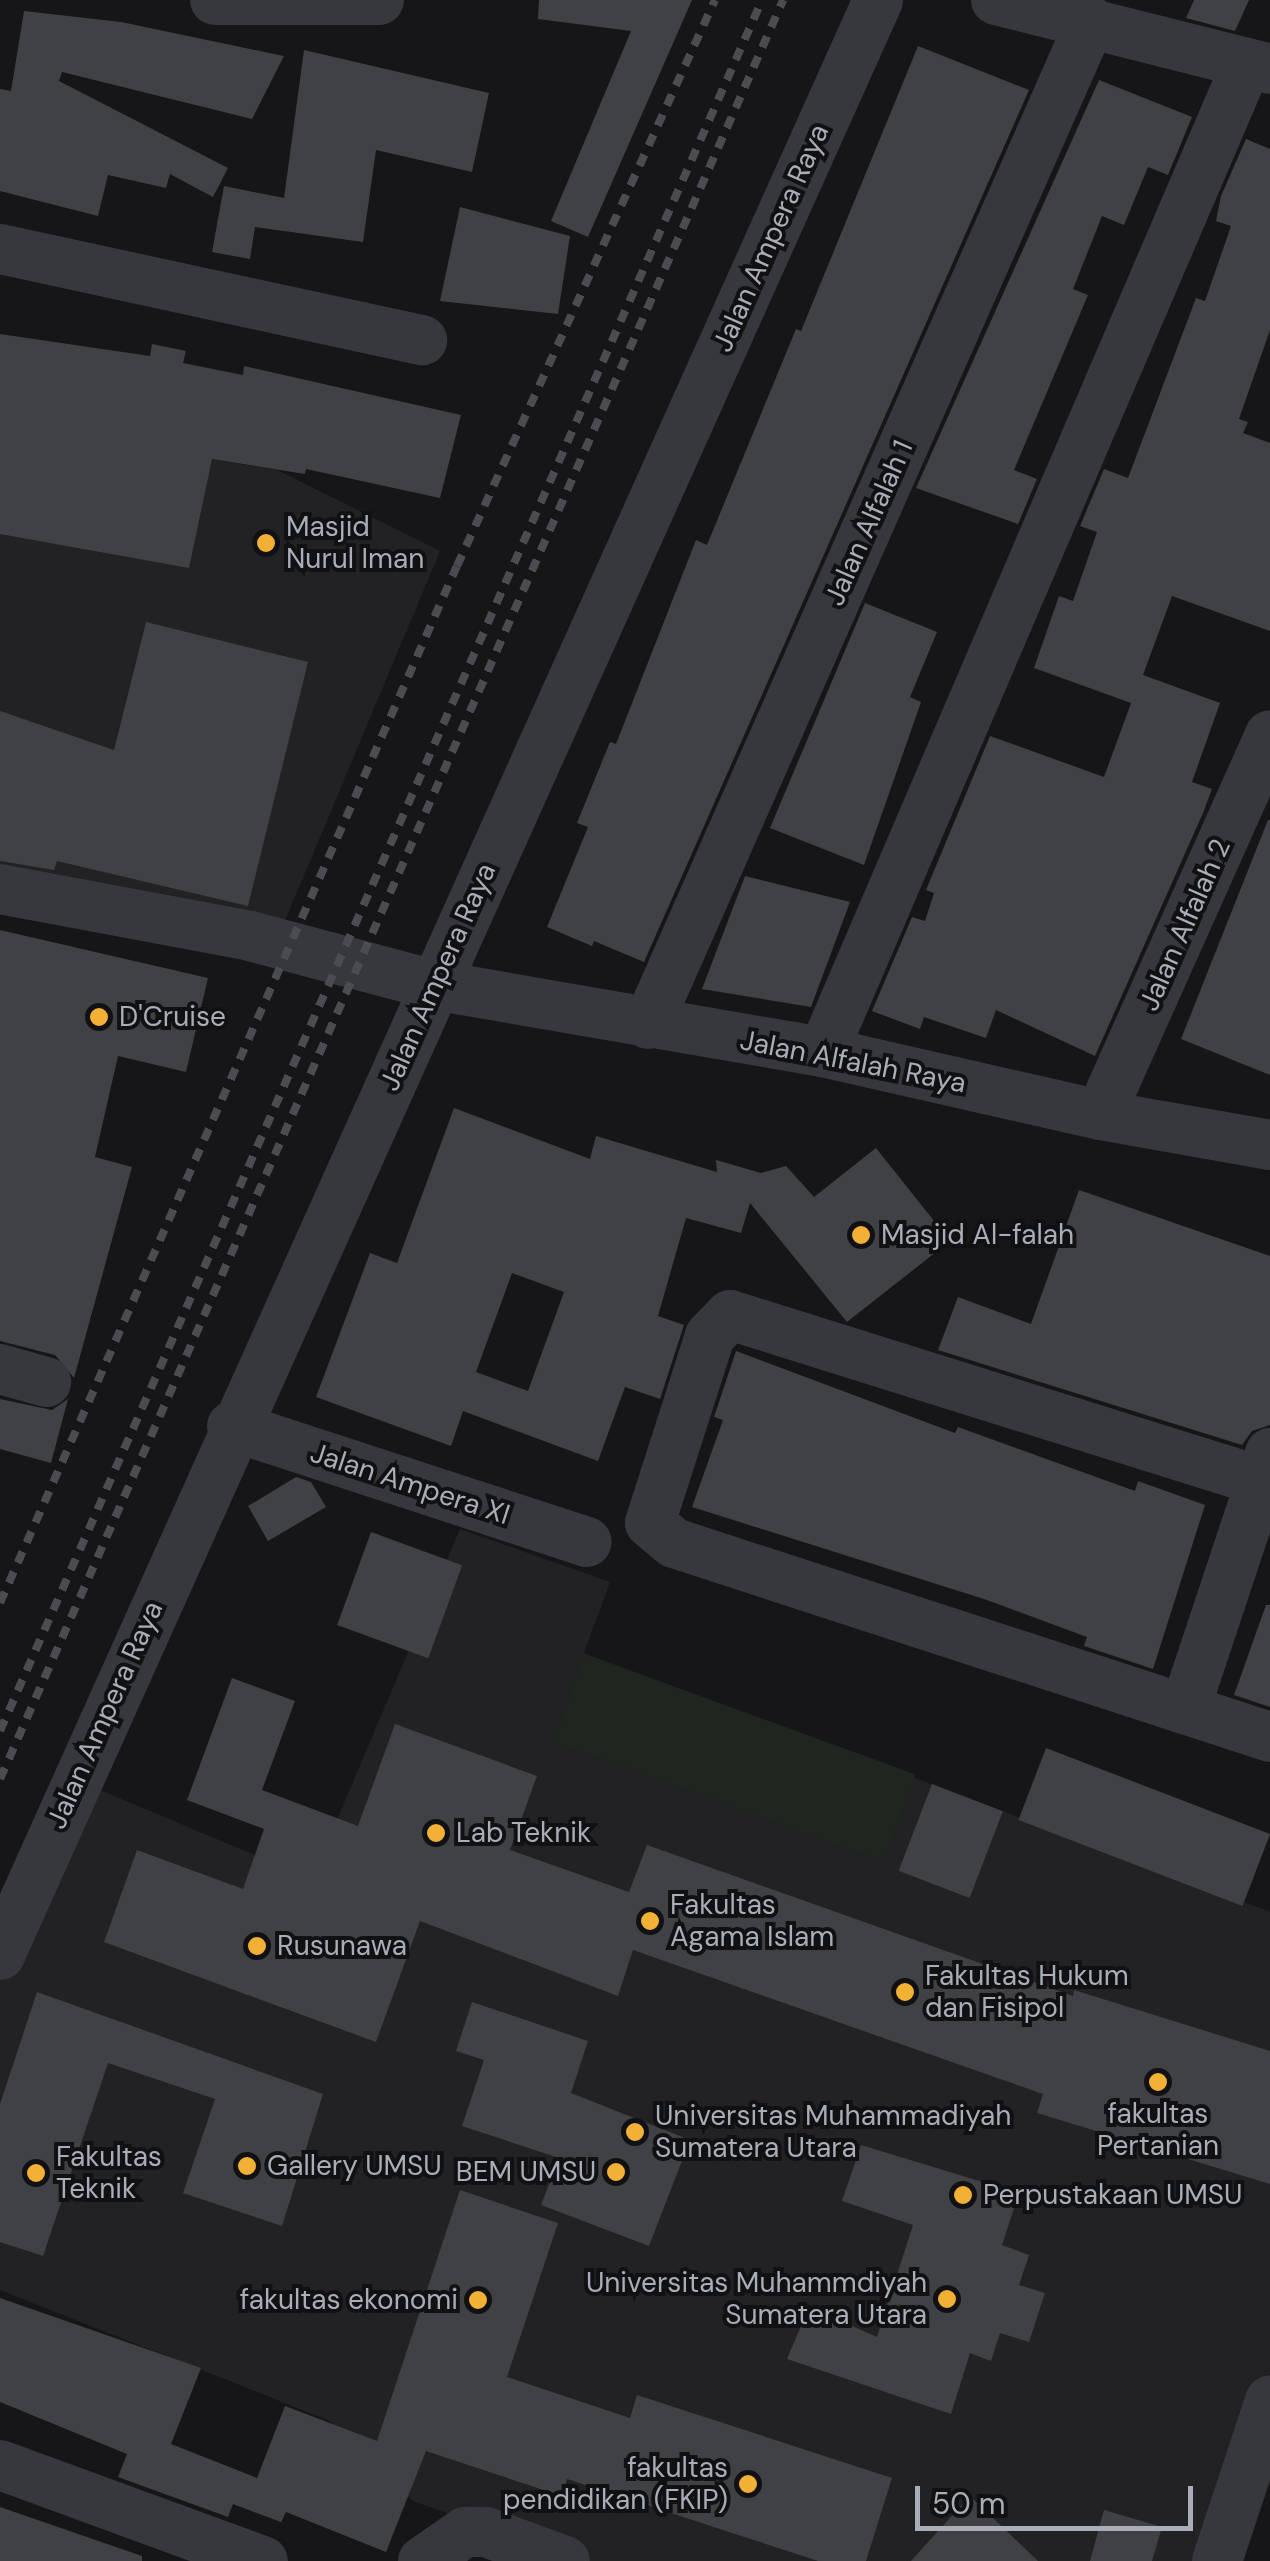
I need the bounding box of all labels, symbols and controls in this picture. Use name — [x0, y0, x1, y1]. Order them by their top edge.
street label: Jalan Ampera Raya — [706, 119, 836, 357]
street label: Jalan Alfalah 1 — [818, 435, 920, 611]
place label: Masjid Nurul Iman — [286, 510, 424, 576]
marker: Masjid Nurul Iman — [255, 532, 277, 554]
street label: Jalan Alfalah 2 — [1132, 834, 1238, 1016]
street label: Jalan Ampera Raya — [373, 858, 503, 1096]
place label: D'Cruise — [119, 1000, 226, 1034]
marker: D'Cruise — [88, 1006, 110, 1028]
street label: Jalan Alfalah Raya — [737, 1024, 969, 1100]
place label: Masjid Al-falah — [881, 1218, 1074, 1252]
marker: Masjid Al-falah — [850, 1224, 872, 1246]
street label: Jalan Ampera XI — [306, 1436, 514, 1532]
street label: Jalan Ampera Raya — [40, 1596, 170, 1834]
place label: Lab Teknik — [456, 1816, 591, 1850]
marker: Lab Teknik — [425, 1822, 447, 1844]
place label: Fakultas Agama Islam — [670, 1888, 834, 1954]
marker: Fakultas Agama Islam — [639, 1910, 661, 1932]
place label: Rusunawa — [277, 1929, 407, 1963]
marker: Rusunawa — [246, 1935, 268, 1957]
place label: Fakultas Hukum dan Fisipol — [925, 1959, 1129, 2025]
marker: Fakultas Hukum dan Fisipol — [894, 1981, 916, 2003]
marker: fakultas Pertanian — [1147, 2071, 1169, 2093]
place label: fakultas Pertanian — [1097, 2097, 1219, 2163]
place label: Universitas Muhammadiyah Sumatera Utara — [655, 2099, 1011, 2165]
marker: Universitas Muhammadiyah Sumatera Utara — [624, 2121, 646, 2143]
place label: Fakultas Teknik — [56, 2140, 162, 2206]
place label: Gallery UMSU — [267, 2149, 442, 2183]
marker: Gallery UMSU — [236, 2155, 258, 2177]
place label: BEM UMSU — [456, 2155, 596, 2189]
marker: BEM UMSU — [605, 2161, 627, 2183]
marker: Fakultas Teknik — [25, 2162, 47, 2184]
place label: Perpustakaan UMSU — [983, 2178, 1242, 2212]
marker: Perpustakaan UMSU — [952, 2184, 974, 2206]
place label: Universitas Muhammdiyah Sumatera Utara — [586, 2266, 927, 2332]
place label: fakultas ekonomi — [240, 2283, 458, 2317]
marker: Universitas Muhammdiyah Sumatera Utara — [936, 2288, 958, 2310]
marker: fakultas ekonomi — [467, 2289, 489, 2311]
place label: fakultas pendidikan (FKIP) — [503, 2451, 728, 2517]
scale bar — [920, 2466, 1198, 2528]
marker: fakultas pendidikan (FKIP) — [737, 2473, 759, 2495]
text: 50 m — [932, 2484, 1006, 2523]

